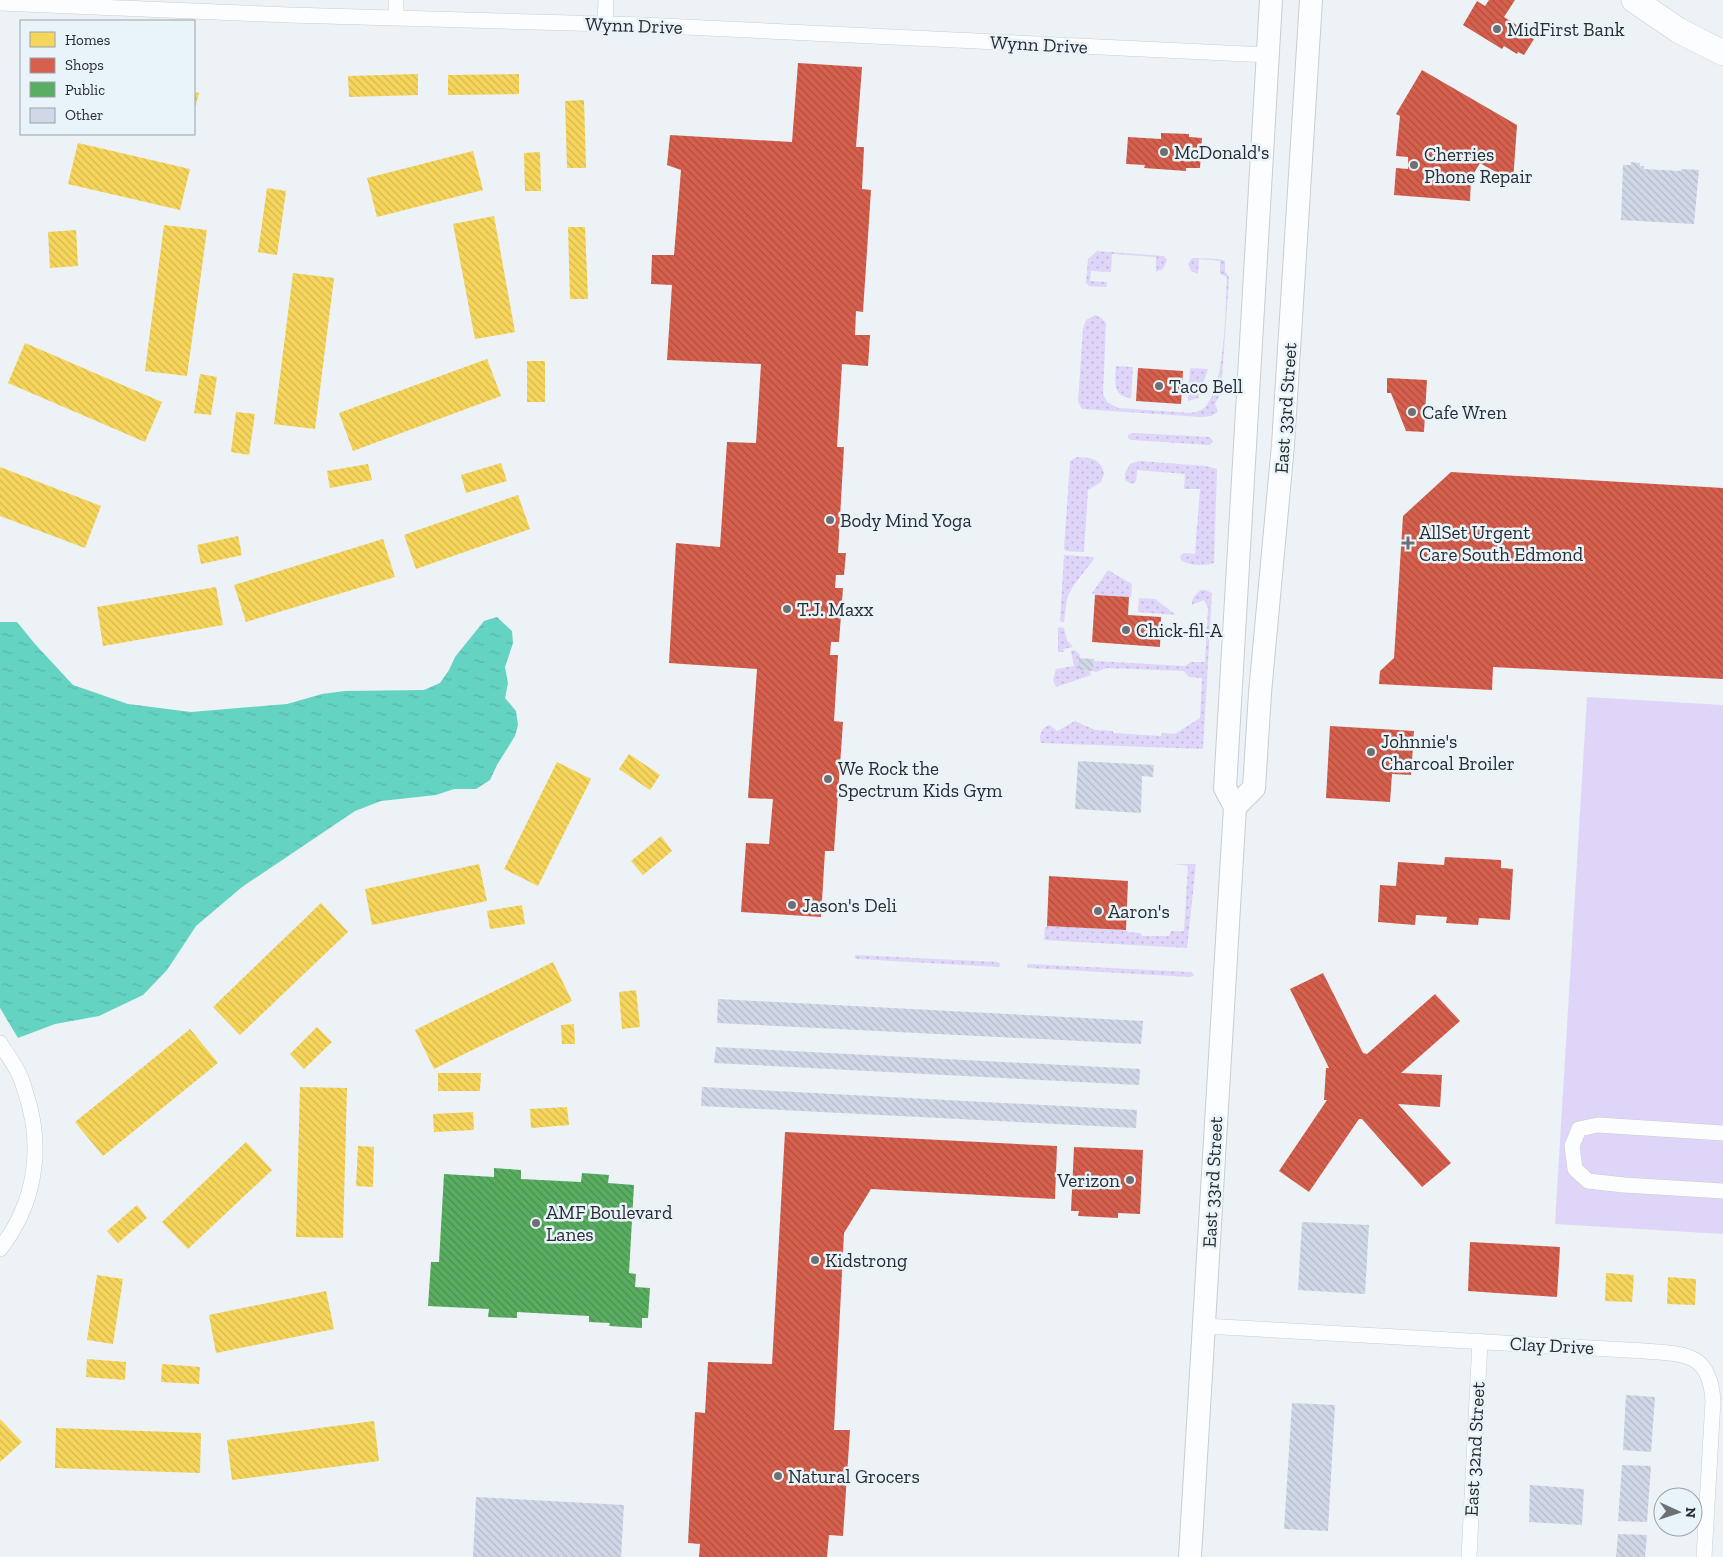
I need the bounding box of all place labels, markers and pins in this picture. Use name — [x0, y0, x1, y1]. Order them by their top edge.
place label: MidFirst Bank — [1507, 18, 1625, 41]
marker: MidFirst Bank — [1491, 23, 1503, 35]
place label: McDonald's — [1174, 141, 1269, 164]
place label: Cherries Phone Repair — [1424, 143, 1533, 188]
marker: McDonald's — [1158, 146, 1170, 158]
marker: Cherries Phone Repair — [1408, 159, 1420, 171]
place label: Taco Bell — [1169, 375, 1243, 398]
marker: Taco Bell — [1153, 380, 1165, 392]
place label: Cafe Wren — [1422, 401, 1507, 424]
marker: Cafe Wren — [1406, 406, 1418, 418]
place label: Body Mind Yoga — [840, 509, 972, 532]
marker: Body Mind Yoga — [824, 514, 836, 526]
place label: AllSet Urgent Care South Edmond — [1419, 521, 1584, 566]
marker: AllSet Urgent Care South Edmond — [1401, 536, 1415, 550]
place label: T.J. Maxx — [797, 598, 874, 621]
marker: T.J. Maxx — [781, 603, 793, 615]
place label: Chick-fil-A — [1136, 619, 1223, 642]
marker: Chick-fil-A — [1120, 624, 1132, 636]
place label: Johnnie's Charcoal Broiler — [1381, 730, 1515, 775]
marker: Johnnie's Charcoal Broiler — [1365, 746, 1377, 758]
place label: We Rock the Spectrum Kids Gym — [838, 757, 1003, 802]
marker: We Rock the Spectrum Kids Gym — [822, 773, 834, 785]
place label: Jason's Deli — [802, 894, 897, 917]
marker: Jason's Deli — [786, 899, 798, 911]
place label: Aaron's — [1108, 900, 1170, 923]
marker: Aaron's — [1092, 905, 1104, 917]
place label: Verizon — [1056, 1169, 1120, 1192]
marker: Verizon — [1124, 1174, 1136, 1186]
place label: AMF Boulevard Lanes — [546, 1201, 673, 1246]
marker: AMF Boulevard Lanes — [530, 1217, 542, 1229]
place label: Kidstrong — [825, 1249, 908, 1272]
marker: Kidstrong — [809, 1254, 821, 1266]
place label: Natural Grocers — [788, 1465, 920, 1488]
marker: Natural Grocers — [772, 1470, 784, 1482]

